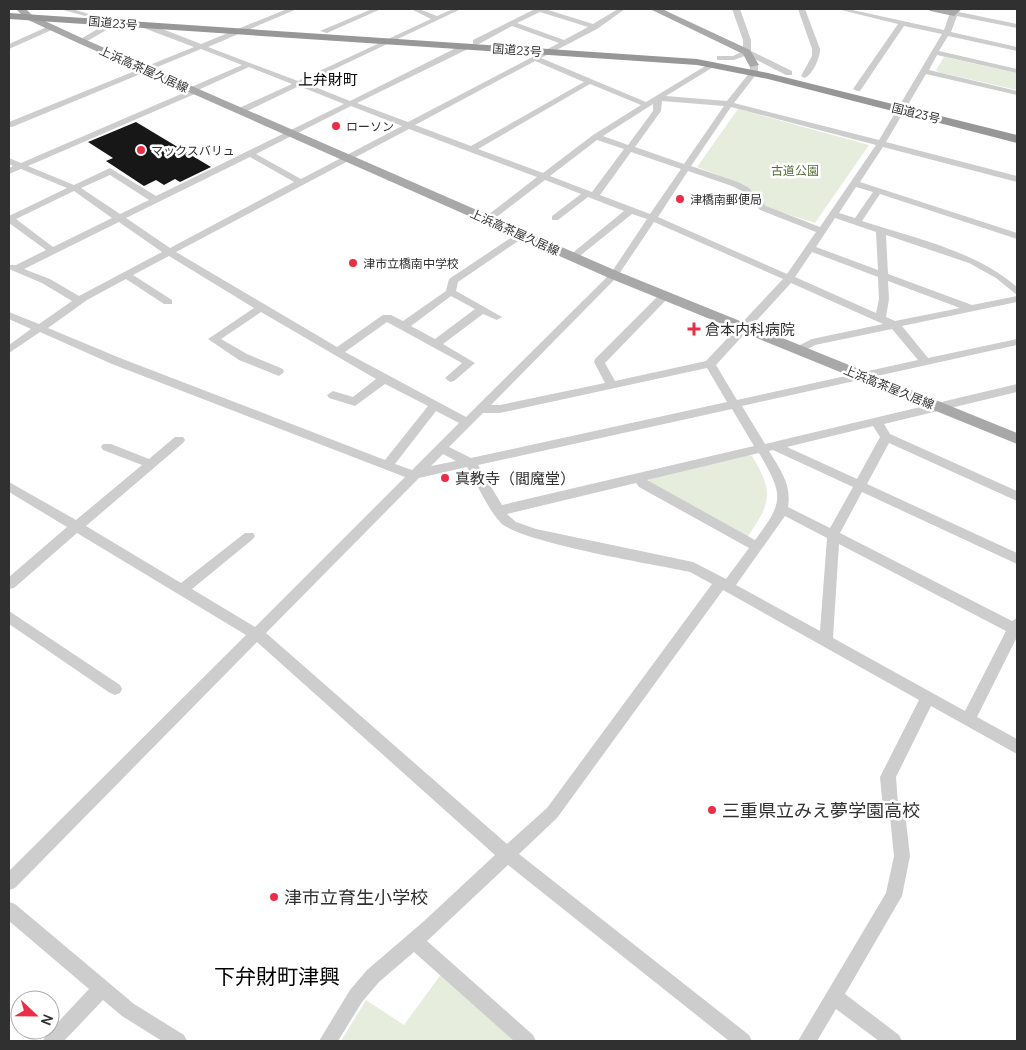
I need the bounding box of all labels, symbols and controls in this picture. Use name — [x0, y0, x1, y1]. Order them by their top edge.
street label: 国道23号 — [88, 12, 138, 34]
street label: 国道23号 — [492, 40, 542, 60]
street label: 上浜高茶屋久居線 — [97, 42, 191, 96]
district label: 上弁財町 — [298, 69, 358, 90]
street label: 国道23号 — [890, 99, 942, 127]
place label: ローソン — [346, 118, 394, 135]
marker: ローソン — [330, 120, 342, 132]
place label: マックスバリュ — [151, 142, 235, 159]
marker: マックスバリュ — [135, 144, 147, 156]
park label: 古道公園 — [771, 162, 819, 179]
place label: 津橋南郵便局 — [690, 191, 762, 208]
marker: 津橋南郵便局 — [674, 193, 686, 205]
street label: 上浜高茶屋久居線 — [468, 205, 562, 259]
place label: 津市立橋南中学校 — [363, 255, 459, 272]
marker: 津市立橋南中学校 — [347, 257, 359, 269]
place label: 倉本内科病院 — [705, 319, 795, 340]
marker: 倉本内科病院 — [687, 322, 701, 336]
street label: 上浜高茶屋久居線 — [841, 361, 937, 413]
place label: 真教寺（閻魔堂） — [455, 468, 575, 489]
marker: 真教寺（閻魔堂） — [439, 472, 451, 484]
place label: 三重県立みえ夢学園高校 — [722, 798, 920, 822]
marker: 三重県立みえ夢学園高校 — [706, 804, 718, 816]
place label: 津市立育生小学校 — [284, 885, 428, 909]
marker: 津市立育生小学校 — [268, 891, 280, 903]
district label: 下弁財町津興 — [214, 962, 340, 990]
north arrow — [10, 990, 60, 1040]
text: N — [37, 1012, 58, 1028]

